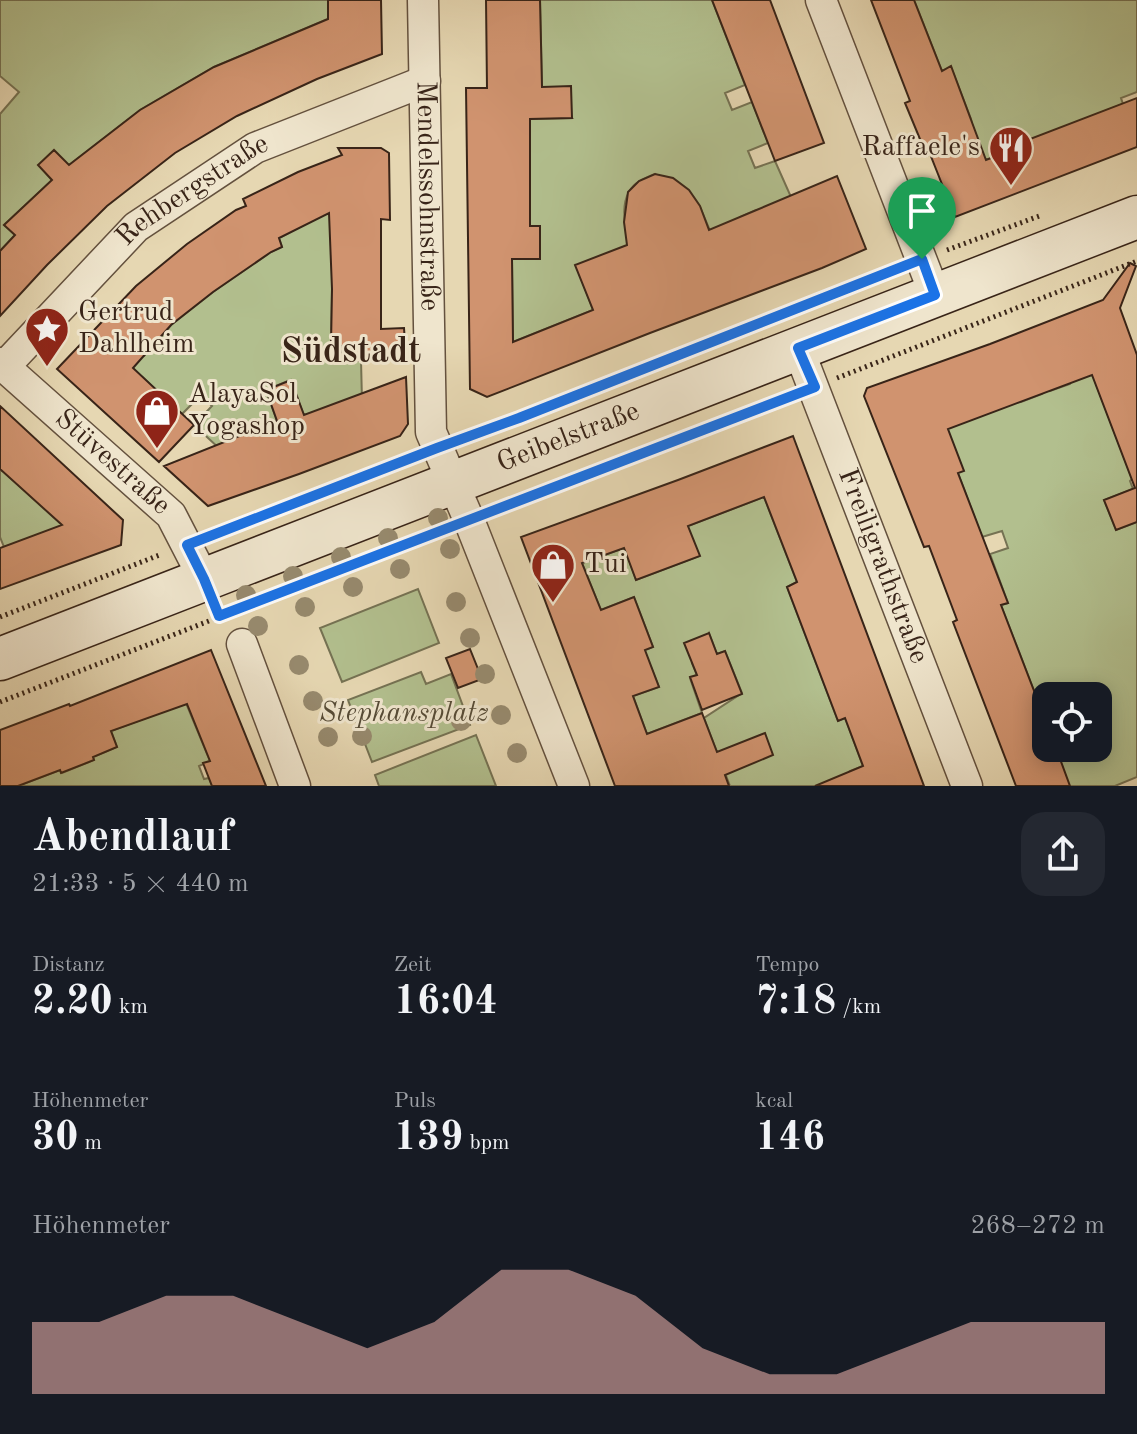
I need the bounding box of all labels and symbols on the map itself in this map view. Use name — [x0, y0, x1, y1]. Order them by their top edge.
street label: Mendelssohnstraße — [411, 81, 443, 311]
restaurant icon: Raffaele's — [987, 124, 1035, 187]
street label: Rehbergstraße — [111, 130, 272, 252]
place label: Raffaele's — [862, 134, 980, 162]
pin — [888, 177, 956, 259]
place label: Gertrud Dahlheim — [78, 299, 194, 359]
place icon: Gertrud Dahlheim — [23, 305, 71, 368]
district label: Südstadt — [281, 335, 421, 371]
place label: AlayaSol Yogashop — [188, 381, 305, 441]
shop icon: AlayaSol Yogashop — [133, 387, 181, 450]
street label: Geibelstraße — [493, 398, 644, 478]
street label: Stüvestraße — [49, 405, 175, 521]
street label: Freiligrathstraße — [832, 465, 932, 668]
shop icon: Tui — [529, 541, 577, 604]
place label: Tui — [584, 551, 627, 579]
park label: Stephansplatz — [319, 700, 489, 728]

